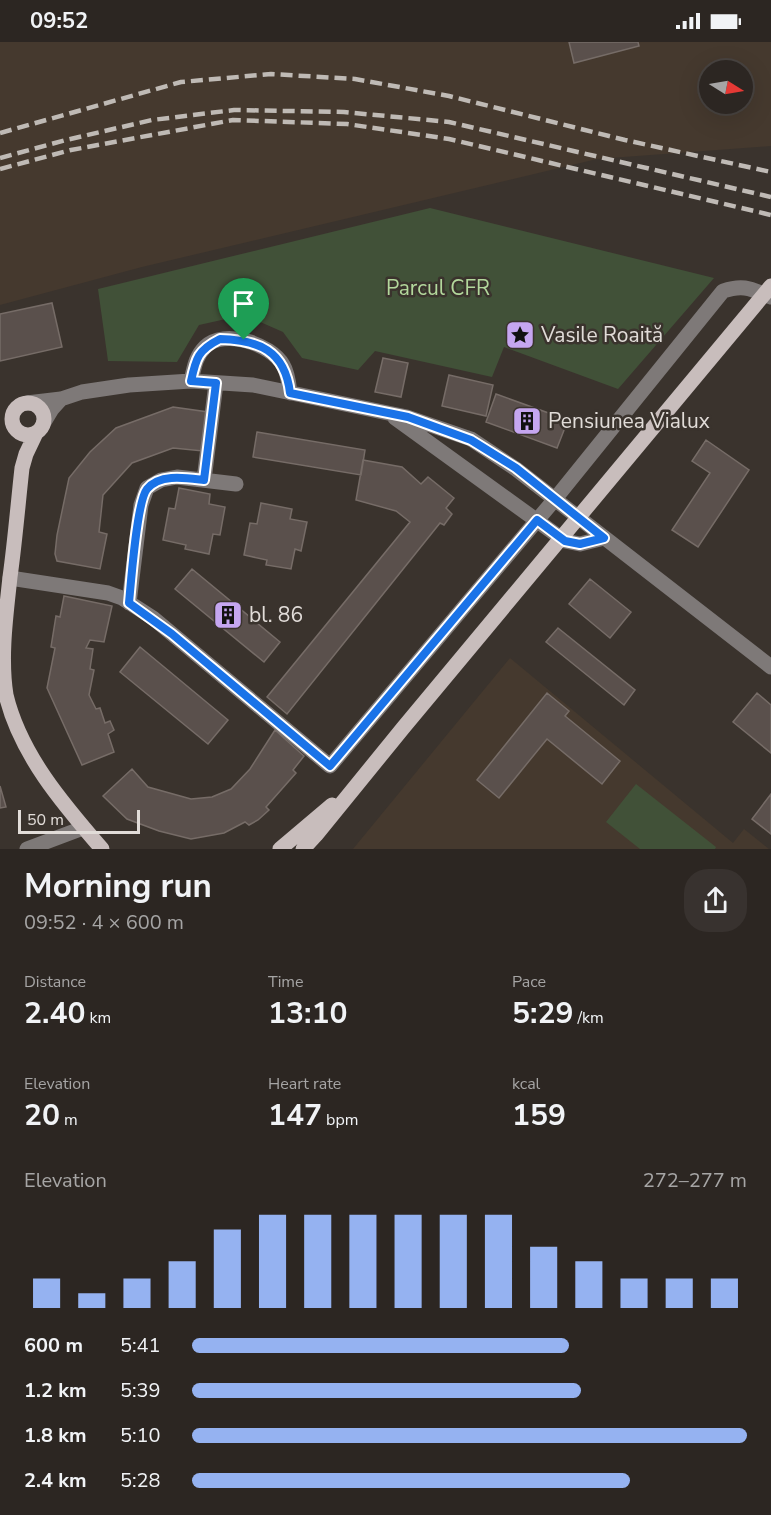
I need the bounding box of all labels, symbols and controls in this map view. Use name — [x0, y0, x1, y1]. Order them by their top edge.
text: 09:52 — [30, 6, 88, 36]
north arrow — [699, 60, 753, 114]
map controls — [699, 60, 753, 114]
park label: Parcul CFR — [386, 274, 490, 302]
pin — [218, 278, 269, 340]
icon: arrive — [227, 287, 260, 320]
place icon: Vasile Roaită — [504, 319, 536, 351]
place label: Vasile Roaită — [540, 321, 663, 349]
building icon: Pensiunea Vialux — [511, 405, 543, 437]
place label: Pensiunea Vialux — [548, 407, 710, 435]
building icon: bl. 86 — [212, 599, 244, 631]
place label: bl. 86 — [249, 601, 303, 629]
scale bar — [18, 807, 140, 834]
text: 50 m — [27, 809, 64, 831]
text: Morning run — [24, 864, 212, 909]
button: share — [684, 869, 747, 932]
text: 09:52 · 4 × 600 m — [24, 909, 184, 936]
text: Distance — [24, 971, 86, 993]
text: Time — [268, 971, 304, 993]
text: Pace — [512, 971, 546, 993]
text: 2.40 — [24, 993, 85, 1034]
text: 13:10 — [268, 993, 347, 1034]
text: 5:29 — [512, 993, 573, 1034]
text: km — [85, 1007, 111, 1029]
text: /km — [573, 1007, 604, 1029]
text: Elevation — [24, 1073, 90, 1095]
text: Heart rate — [268, 1073, 341, 1095]
text: kcal — [512, 1073, 540, 1095]
text: 20 — [24, 1095, 60, 1136]
text: 147 — [268, 1095, 322, 1136]
text: 159 — [512, 1095, 566, 1136]
text: m — [60, 1109, 78, 1131]
text: bpm — [322, 1109, 358, 1131]
text: Elevation — [24, 1167, 107, 1194]
text: 272–277 m — [643, 1167, 747, 1194]
text: 600 m — [24, 1332, 83, 1359]
text: 5:41 — [120, 1332, 161, 1359]
text: 1.2 km — [24, 1377, 87, 1404]
text: 5:39 — [120, 1377, 161, 1404]
text: 1.8 km — [24, 1422, 87, 1449]
text: 5:10 — [120, 1422, 161, 1449]
text: 2.4 km — [24, 1467, 87, 1494]
text: 5:28 — [120, 1467, 161, 1494]

